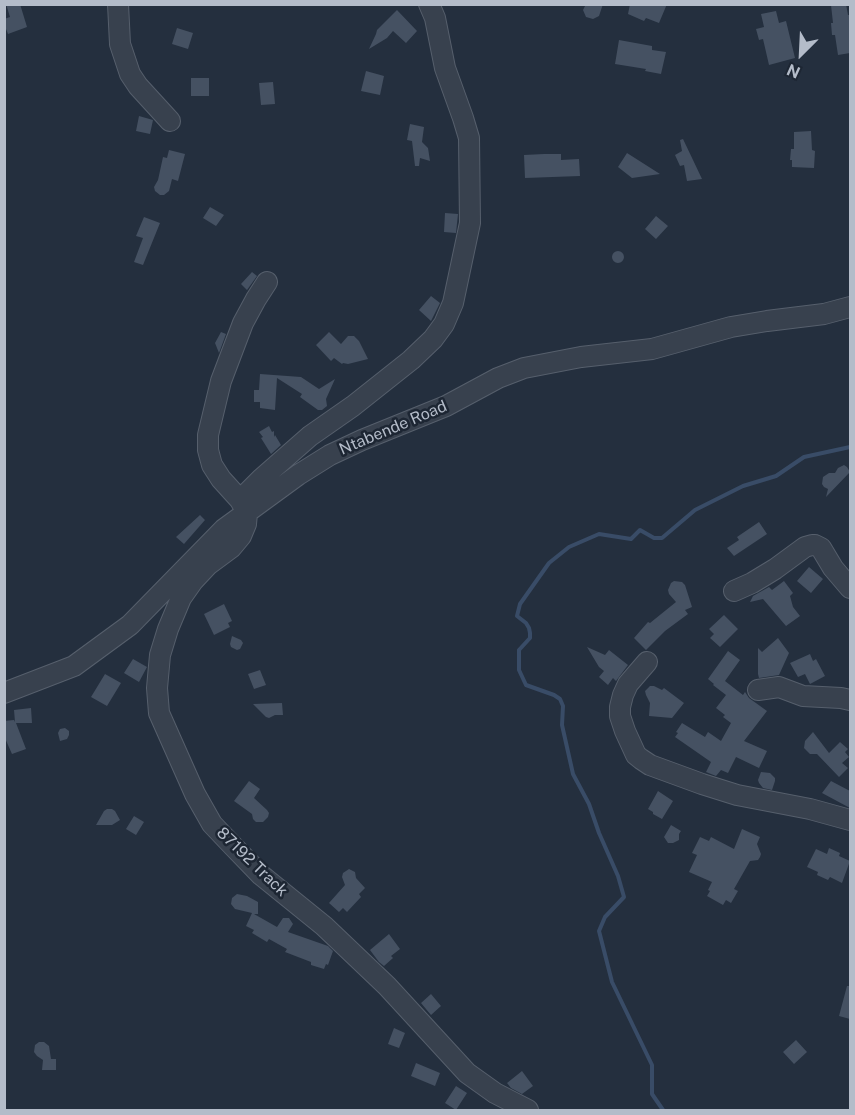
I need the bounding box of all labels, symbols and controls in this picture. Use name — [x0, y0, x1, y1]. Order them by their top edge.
north arrow — [771, 24, 831, 84]
text: N — [784, 60, 803, 82]
street label: Ntabende Road — [336, 397, 450, 459]
street label: 87192 Track — [213, 823, 291, 901]

